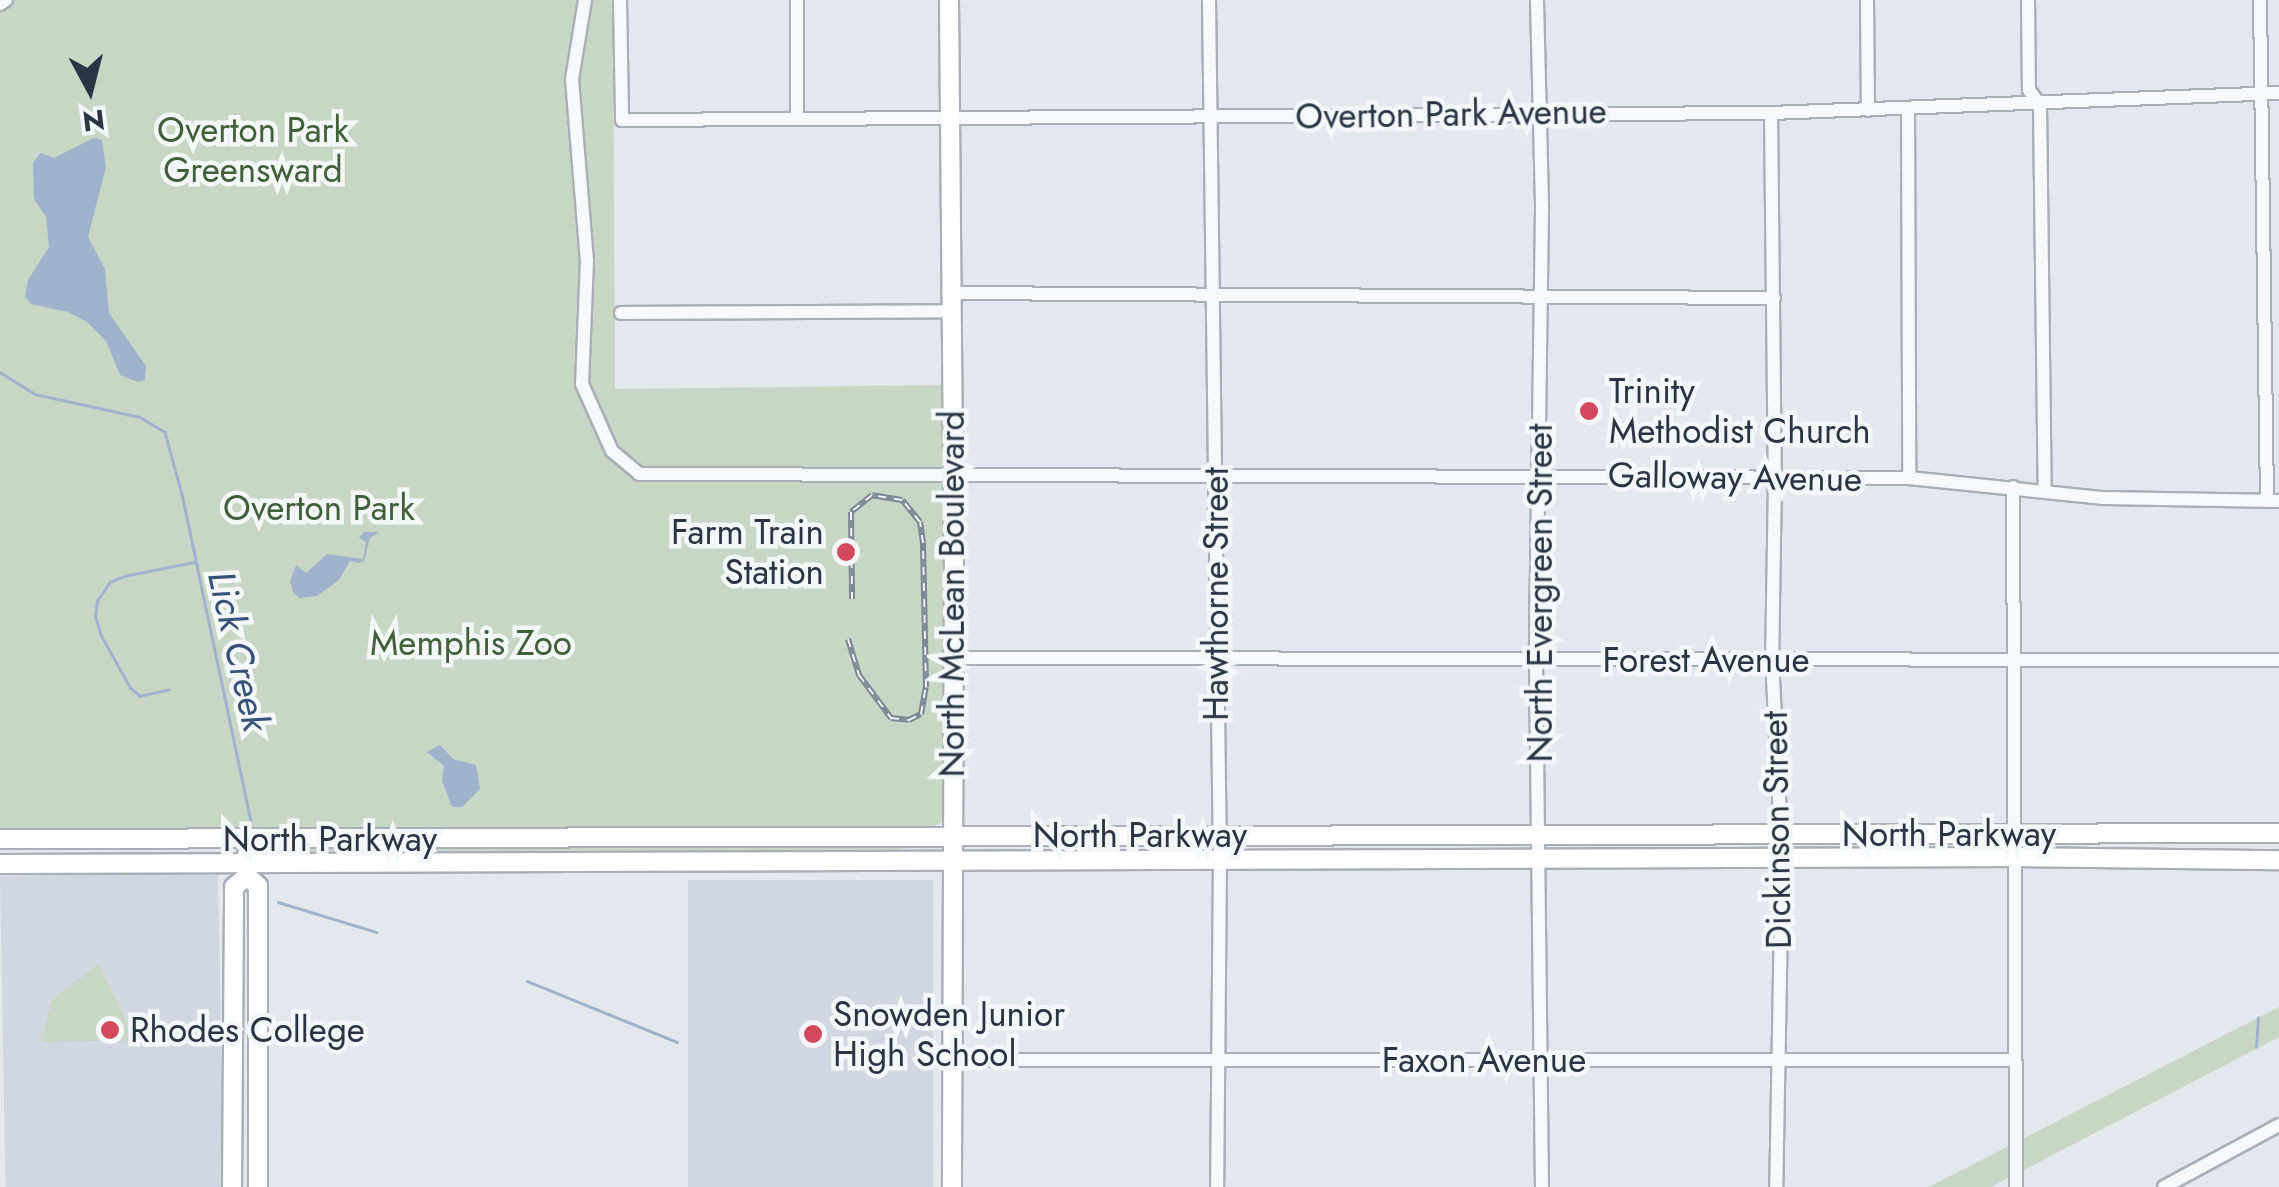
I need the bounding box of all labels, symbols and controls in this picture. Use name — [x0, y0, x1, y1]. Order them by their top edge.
north arrow — [40, 40, 140, 140]
street label: Overton Park Avenue — [1295, 90, 1607, 138]
text: N — [80, 99, 107, 142]
park label: Overton Park Greensward — [157, 109, 349, 191]
place label: Trinity Methodist Church — [1609, 370, 1871, 452]
marker: Trinity Methodist Church — [1578, 400, 1600, 422]
street label: North McLean Boulevard — [931, 411, 973, 777]
street label: North Evergreen Street — [1519, 423, 1561, 763]
street label: Galloway Avenue — [1608, 454, 1862, 500]
street label: Hawthorne Street — [1195, 467, 1237, 721]
park label: Overton Park — [223, 487, 415, 529]
place label: Farm Train Station — [671, 511, 824, 593]
marker: Farm Train Station — [833, 539, 859, 565]
water label: Lick Creek — [198, 566, 280, 736]
park label: Memphis Zoo — [370, 622, 572, 664]
street label: Forest Avenue — [1602, 639, 1810, 681]
street label: Dickinson Street — [1754, 711, 1800, 949]
street label: North Parkway — [1842, 813, 2056, 855]
street label: North Parkway — [1033, 814, 1247, 856]
street label: North Parkway — [223, 818, 437, 860]
place label: Snowden Junior High School — [833, 993, 1065, 1075]
place label: Rhodes College — [130, 1009, 365, 1051]
marker: Rhodes College — [99, 1019, 121, 1041]
marker: Snowden Junior High School — [802, 1023, 824, 1045]
street label: Faxon Avenue — [1382, 1039, 1586, 1081]

